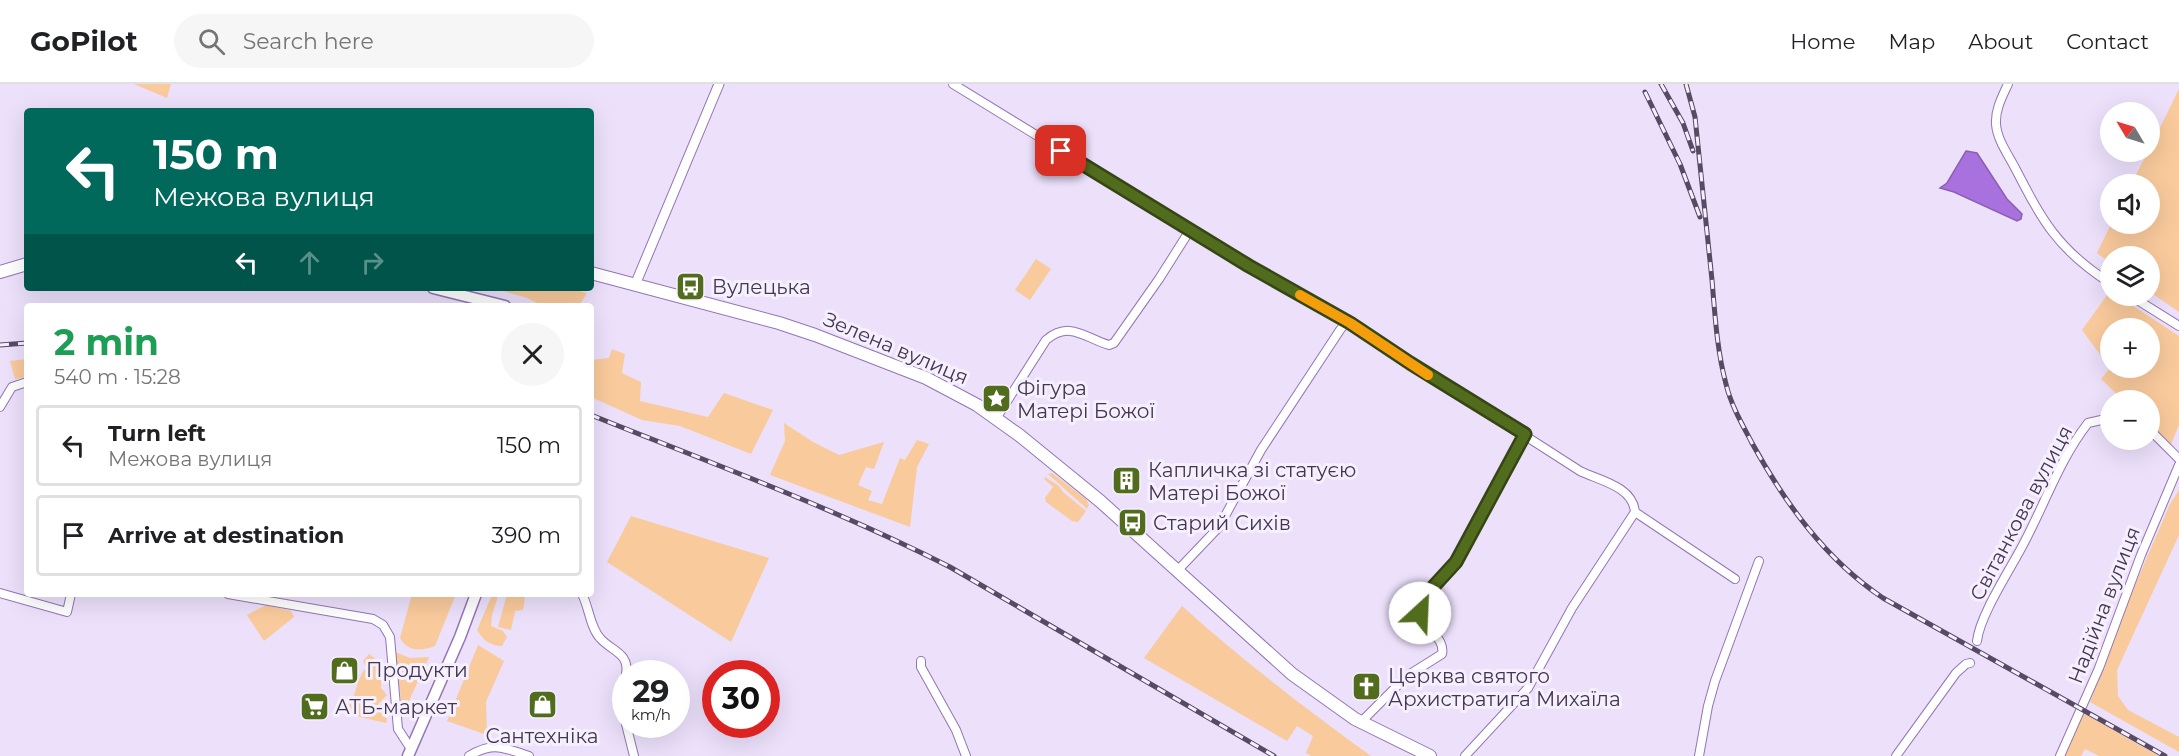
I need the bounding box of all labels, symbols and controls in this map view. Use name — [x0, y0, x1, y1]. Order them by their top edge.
search box — [174, 14, 594, 68]
text: GoPilot — [30, 24, 138, 58]
icon: search — [195, 25, 228, 58]
text: Search here — [243, 28, 374, 55]
text: Home — [1790, 29, 1855, 54]
text: Map — [1888, 29, 1935, 54]
text: About — [1968, 29, 2033, 54]
text: Contact — [2066, 29, 2149, 54]
north arrow — [2100, 102, 2160, 162]
map controls — [2100, 102, 2160, 450]
pin — [1035, 125, 1086, 176]
text: 150 m — [153, 128, 279, 180]
icon: left — [54, 132, 132, 210]
icon: arrive — [1044, 134, 1077, 167]
button: sound — [2100, 174, 2160, 234]
text: Межова вулиця — [153, 180, 375, 213]
icon: left — [230, 246, 263, 279]
icon: ahead — [293, 246, 326, 279]
icon: right — [356, 246, 389, 279]
button: layers — [2100, 246, 2160, 306]
bus stop icon: Вулецька — [675, 271, 707, 303]
place label: Вулецька — [712, 275, 811, 299]
street label: Зелена вулиця — [820, 307, 972, 389]
button: + — [2100, 318, 2160, 378]
text: 2 min — [54, 320, 159, 364]
button: close — [501, 323, 564, 386]
text: 540 m · 15:28 — [54, 365, 181, 389]
place label: Фігура Матері Божої — [1017, 376, 1155, 423]
place icon: Фігура Матері Божої — [980, 383, 1012, 415]
button: − — [2100, 390, 2160, 450]
text: Turn left — [108, 420, 206, 447]
street label: Світанкова вулиця — [1965, 421, 2077, 605]
icon: left — [57, 429, 90, 462]
text: 150 m — [497, 432, 561, 459]
text: Межова вулиця — [108, 447, 272, 471]
place label: Капличка зі статуєю Матері Божої — [1148, 458, 1356, 505]
building icon: Капличка зі статуєю Матері Божої — [1111, 465, 1143, 497]
bus stop icon: Старий Сихів — [1116, 507, 1148, 539]
place label: Старий Сихів — [1153, 511, 1291, 535]
icon: arrive — [57, 519, 90, 552]
text: Arrive at destination — [108, 522, 344, 549]
text: 390 m — [492, 522, 561, 549]
street label: Надійна вулиця — [2063, 523, 2145, 687]
position arrow — [1388, 581, 1452, 645]
shop icon: Продукти — [329, 654, 361, 686]
place label: Продукти — [366, 658, 468, 682]
speed limit sign: 30 — [702, 660, 780, 738]
place label: Церква святого Архистратига Михаїла — [1388, 664, 1621, 711]
church icon: Церква святого Архистратига Михаїла — [1351, 671, 1383, 703]
text: 29 — [633, 673, 669, 710]
shop icon: Сантехніка — [526, 689, 558, 721]
supermarket icon: АТБ-маркет — [298, 691, 330, 723]
place label: АТБ-маркет — [335, 695, 457, 719]
text: km/h — [631, 705, 671, 724]
place label: Сантехніка — [486, 724, 598, 748]

